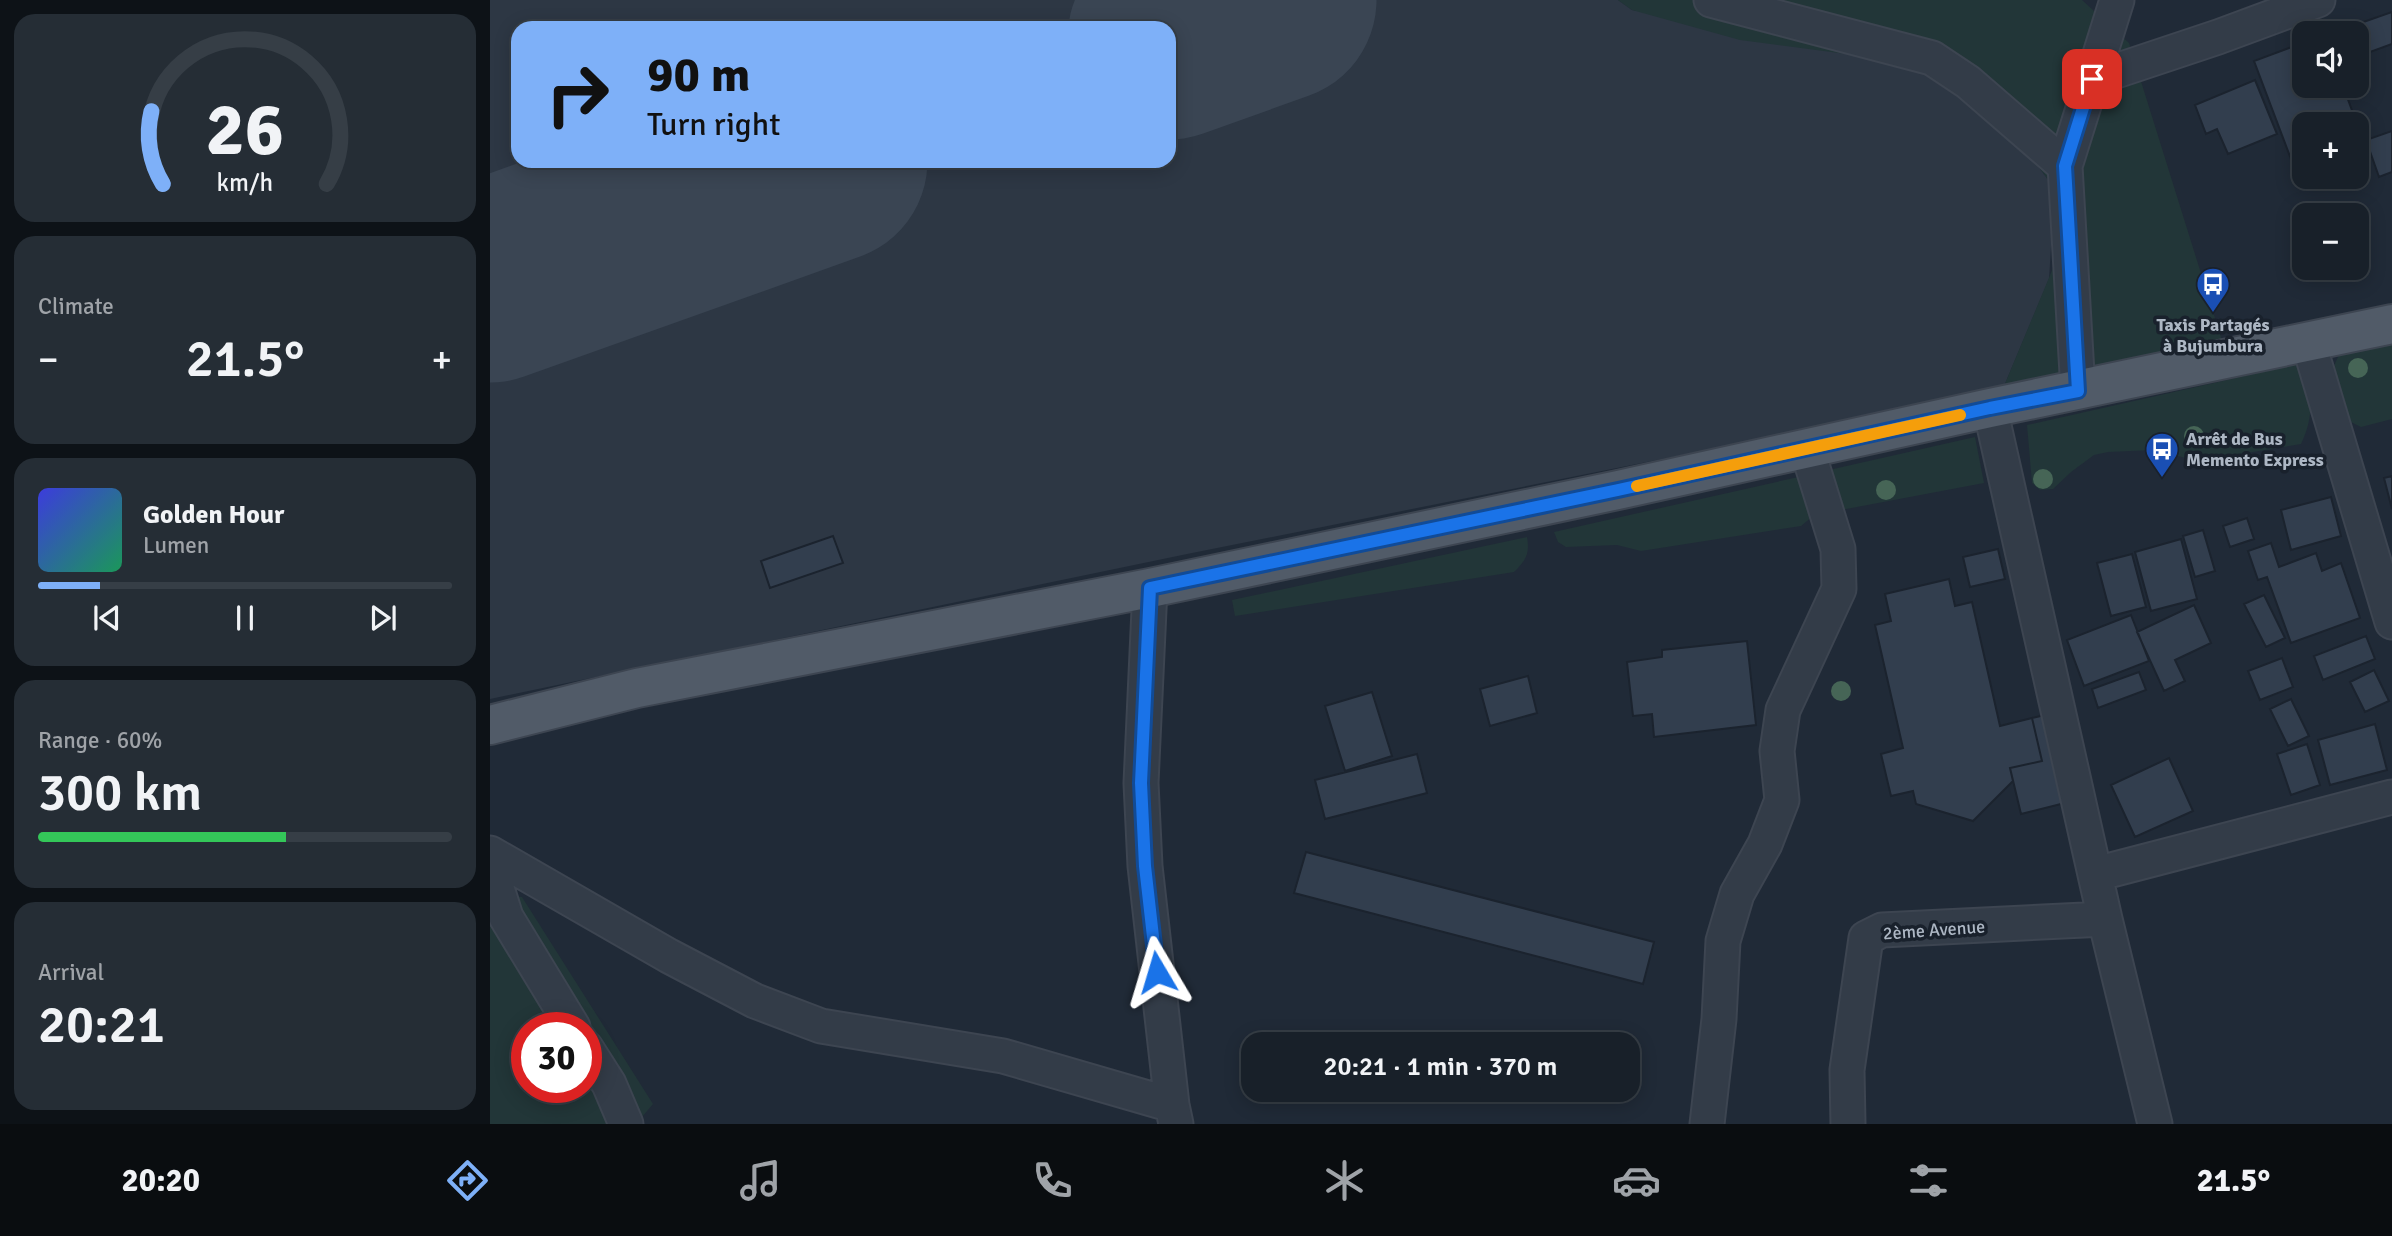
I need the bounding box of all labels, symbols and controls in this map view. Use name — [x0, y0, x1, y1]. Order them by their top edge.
map controls — [2292, 21, 2369, 280]
button: sound — [2292, 21, 2369, 98]
text: 90 m — [647, 45, 750, 105]
icon: right — [532, 49, 623, 140]
pin — [2062, 49, 2122, 109]
icon: arrive — [2073, 60, 2111, 98]
text: 26 — [206, 86, 284, 175]
text: Turn right — [647, 105, 780, 144]
button: + — [2292, 112, 2369, 189]
text: km/h — [217, 167, 273, 198]
button: − — [2292, 203, 2369, 280]
bus stop icon: Taxis Partagés à Bujumbura — [2194, 265, 2232, 314]
text: Climate — [38, 292, 114, 321]
place label: Taxis Partagés à Bujumbura — [2156, 314, 2270, 357]
text: 21.5° — [186, 327, 304, 391]
text: − — [38, 336, 59, 383]
text: + — [431, 336, 452, 383]
place label: Arrêt de Bus Memento Express — [2186, 428, 2324, 471]
bus stop icon: Arrêt de Bus Memento Express — [2143, 430, 2181, 479]
text: Golden Hour — [143, 499, 284, 531]
text: Lumen — [143, 531, 209, 560]
icon: previous — [88, 599, 126, 637]
icon: pause — [226, 599, 264, 637]
icon: next — [364, 599, 402, 637]
text: Range · 60% — [38, 726, 162, 755]
text: 300 km — [38, 761, 202, 825]
street label: 2ème Avenue — [1882, 915, 1986, 945]
position arrow — [1120, 935, 1194, 1009]
text: Arrival — [38, 958, 104, 987]
text: 20:21 — [38, 993, 165, 1057]
speed limit sign: 30 — [511, 1012, 602, 1103]
text: 20:21 · 1 min · 370 m — [1324, 1051, 1557, 1083]
icon: directions — [443, 1156, 492, 1205]
icon: music — [736, 1156, 785, 1205]
icon: phone — [1028, 1156, 1077, 1205]
icon: climate — [1320, 1156, 1369, 1205]
icon: car — [1612, 1156, 1661, 1205]
icon: filters — [1904, 1156, 1953, 1205]
text: 20:20 — [122, 1161, 200, 1200]
text: 21.5° — [2197, 1161, 2270, 1200]

